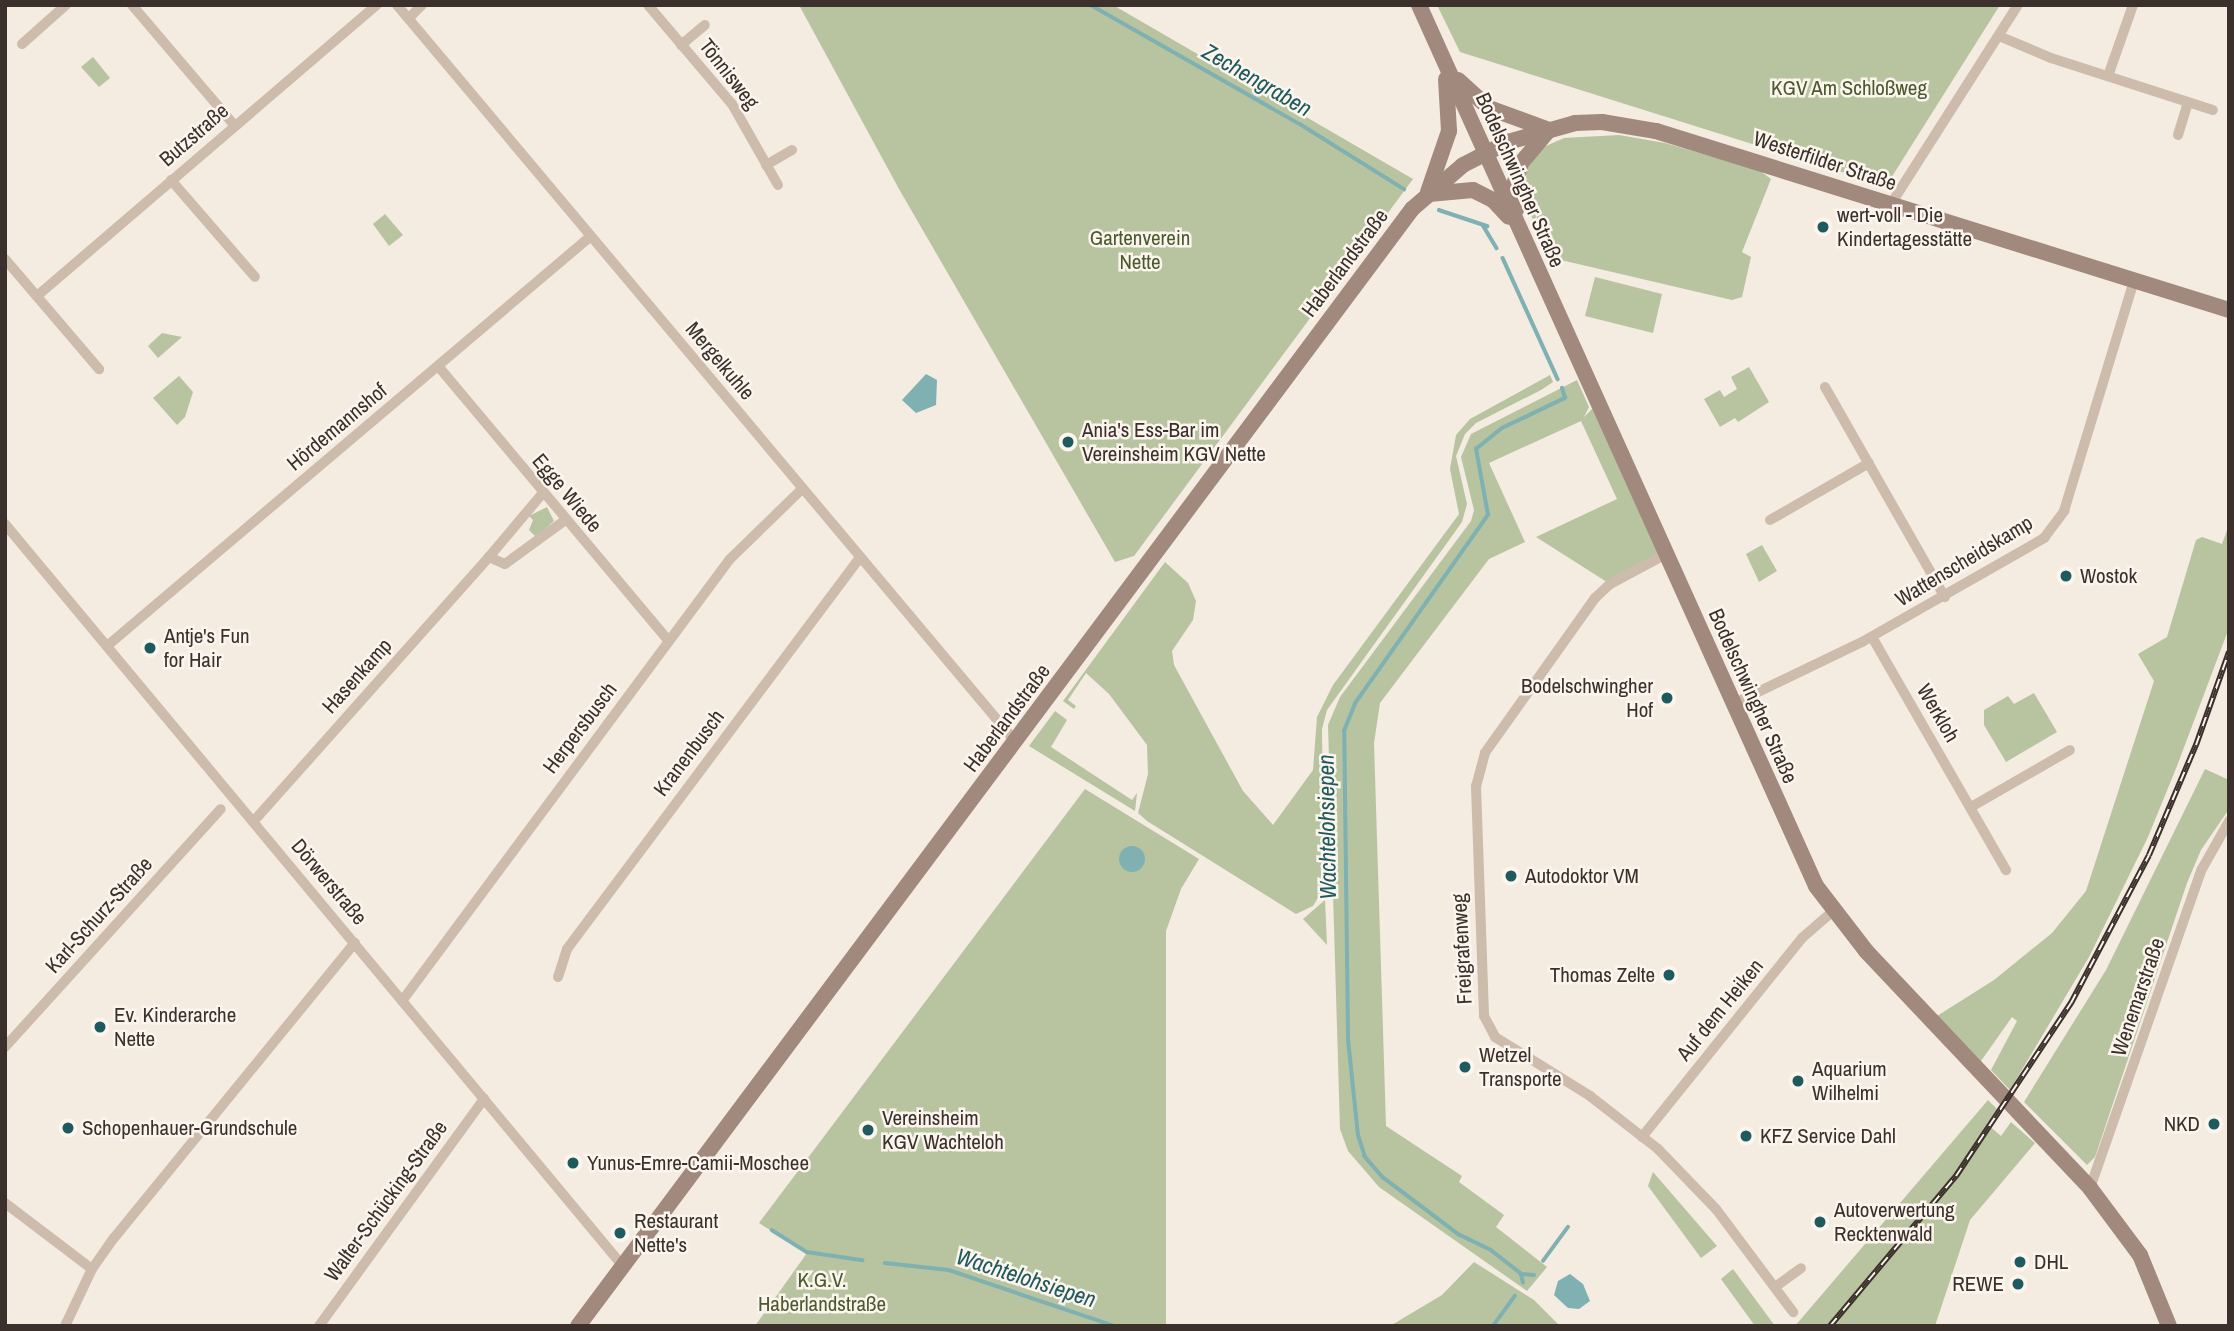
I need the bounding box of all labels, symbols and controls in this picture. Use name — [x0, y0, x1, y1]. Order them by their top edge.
street label: Tönnisweg — [694, 34, 764, 114]
water label: Zechengraben — [1197, 38, 1317, 122]
park label: KGV Am Schloßweg — [1771, 75, 1927, 101]
street label: Bodelschwingher Straße — [1470, 89, 1570, 271]
street label: Butzstraße — [154, 98, 234, 172]
street label: Westerfilder Straße — [1750, 126, 1900, 196]
place label: wert-voll - Die Kindertagesstätte — [1837, 202, 1972, 252]
street label: Haberlandstraße — [1296, 204, 1394, 322]
marker: wert-voll - Die Kindertagesstätte — [1815, 219, 1831, 235]
park label: Gartenverein Nette — [1090, 225, 1190, 275]
street label: Mergelkuhle — [680, 317, 760, 405]
street label: Hördemannshof — [282, 378, 392, 476]
place label: Ania's Ess-Bar im Vereinsheim KGV Nette — [1082, 417, 1266, 467]
marker: Ania's Ess-Bar im Vereinsheim KGV Nette — [1060, 434, 1076, 450]
street label: Egge Wiede — [527, 449, 607, 537]
street label: Wattenscheidskamp — [1891, 510, 2037, 612]
place label: Wostok — [2080, 563, 2137, 589]
marker: Wostok — [2058, 568, 2074, 584]
street label: Bodelschwingher Straße — [1703, 605, 1803, 787]
place label: Antje's Fun for Hair — [164, 623, 250, 673]
street label: Hasenkamp — [317, 633, 397, 719]
marker: Antje's Fun for Hair — [142, 640, 158, 656]
street label: Haberlandstraße — [958, 659, 1056, 777]
place label: Bodelschwingher Hof — [1521, 673, 1653, 723]
street label: Herpersbusch — [538, 678, 622, 778]
street label: Werkloh — [1911, 679, 1965, 747]
marker: Bodelschwingher Hof — [1659, 690, 1675, 706]
street label: Kranenbusch — [648, 705, 730, 801]
water label: Wachtelohsiepen — [1312, 754, 1342, 900]
street label: Dörwerstraße — [286, 834, 372, 930]
street label: Karl-Schurz-Straße — [40, 852, 158, 978]
place label: Autodoktor VM — [1525, 863, 1639, 889]
marker: Autodoktor VM — [1503, 868, 1519, 884]
street label: Freigrafenweg — [1447, 893, 1477, 1005]
street label: Wenemarstraße — [2106, 935, 2170, 1059]
street label: Auf dem Heiken — [1671, 954, 1769, 1066]
place label: Thomas Zelte — [1550, 962, 1655, 988]
marker: Thomas Zelte — [1661, 967, 1677, 983]
place label: Ev. Kinderarche Nette — [114, 1002, 236, 1052]
marker: Ev. Kinderarche Nette — [92, 1019, 108, 1035]
place label: Wetzel Transporte — [1479, 1042, 1562, 1092]
place label: Aquarium Wilhelmi — [1812, 1056, 1887, 1106]
marker: Wetzel Transporte — [1457, 1059, 1473, 1075]
marker: Aquarium Wilhelmi — [1790, 1073, 1806, 1089]
place label: Vereinsheim KGV Wachteloh — [882, 1105, 1004, 1155]
place label: NKD — [2164, 1111, 2200, 1137]
place label: Schopenhauer-Grundschule — [82, 1115, 297, 1141]
street label: Walter-Schücking-Straße — [319, 1116, 453, 1286]
marker: NKD — [2206, 1116, 2222, 1132]
marker: Schopenhauer-Grundschule — [60, 1120, 76, 1136]
marker: Vereinsheim KGV Wachteloh — [860, 1122, 876, 1138]
place label: KFZ Service Dahl — [1760, 1123, 1896, 1149]
marker: KFZ Service Dahl — [1738, 1128, 1754, 1144]
place label: Yunus-Emre-Camii-Moschee — [587, 1150, 809, 1176]
marker: Yunus-Emre-Camii-Moschee — [565, 1155, 581, 1171]
place label: Autoverwertung Recktenwald — [1834, 1197, 1955, 1247]
place label: Restaurant Nette's — [634, 1208, 718, 1258]
marker: Autoverwertung Recktenwald — [1812, 1214, 1828, 1230]
marker: Restaurant Nette's — [612, 1225, 628, 1241]
water label: Wachtelohsiepen — [953, 1242, 1099, 1314]
place label: DHL — [2034, 1249, 2068, 1275]
marker: DHL — [2012, 1254, 2028, 1270]
park label: K.G.V. Haberlandstraße — [758, 1267, 886, 1317]
place label: REWE — [1952, 1271, 2004, 1297]
marker: REWE — [2010, 1276, 2026, 1292]

